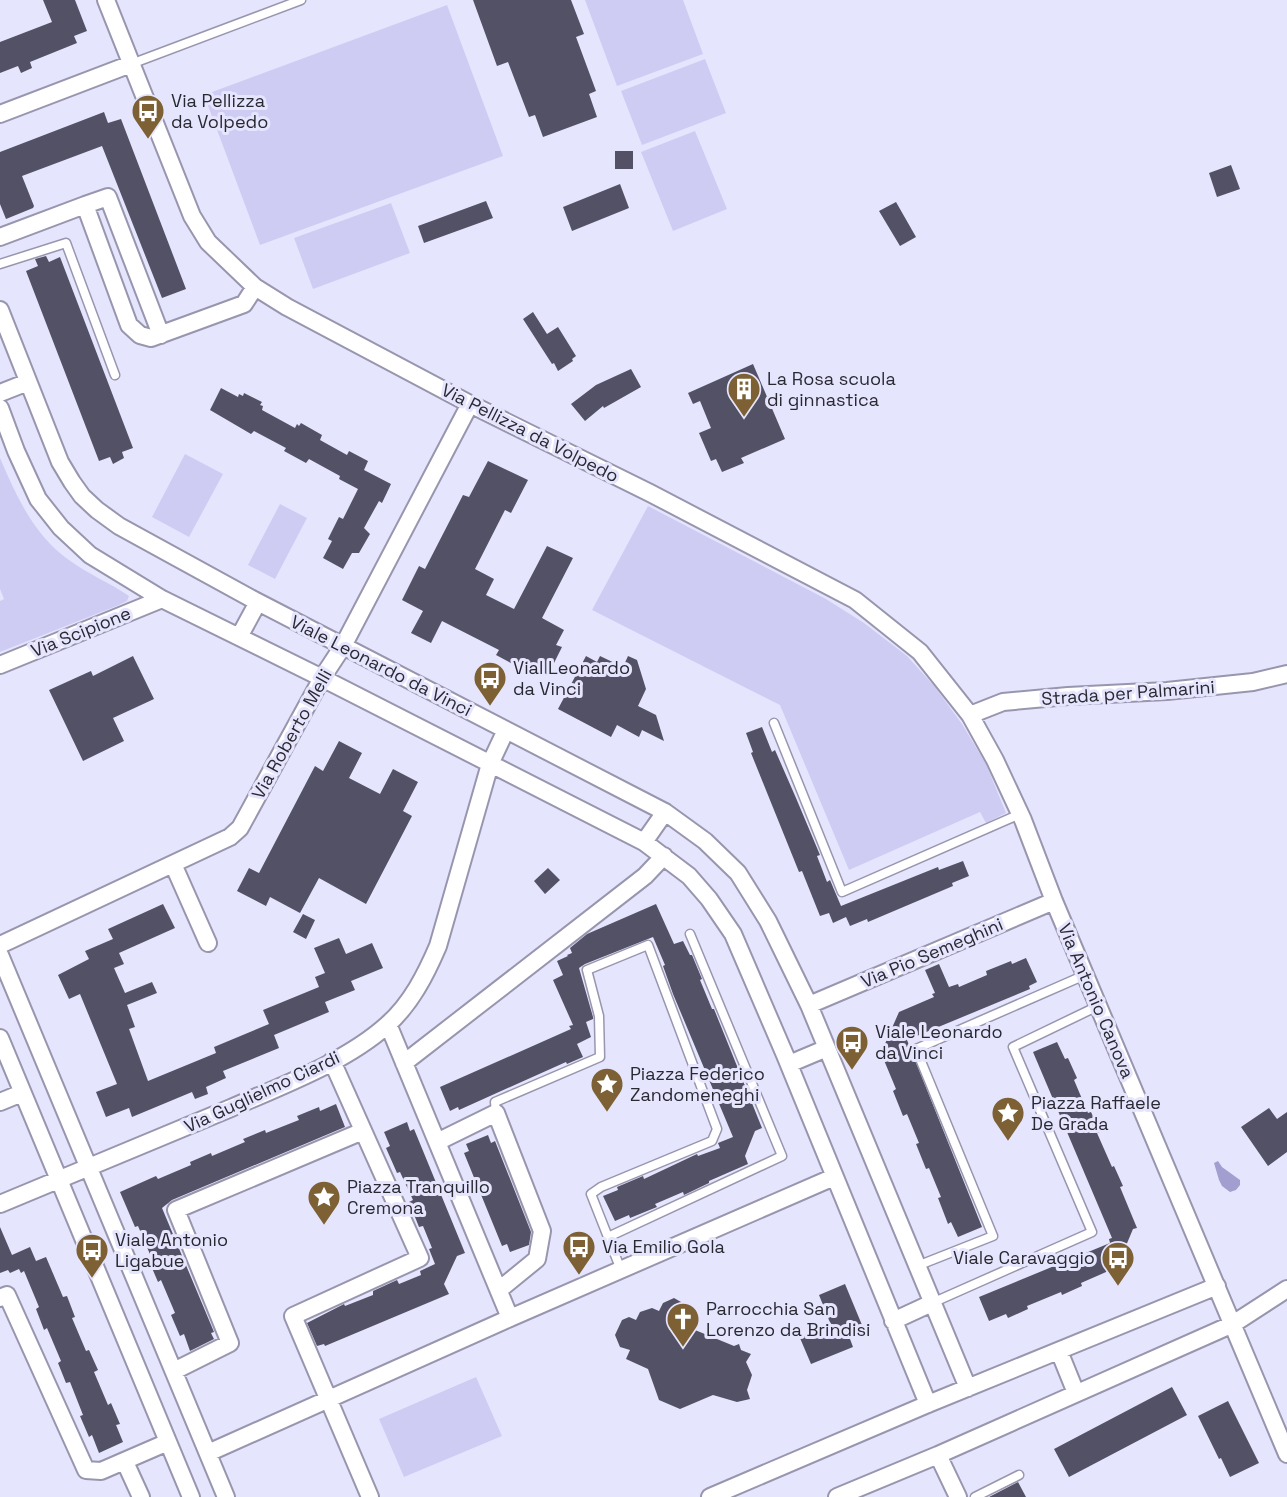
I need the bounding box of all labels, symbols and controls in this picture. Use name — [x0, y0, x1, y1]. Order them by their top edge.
place label: Via Pellizza da Volpedo — [171, 89, 268, 133]
bus stop icon: Via Pellizza da Volpedo — [130, 93, 166, 140]
place label: La Rosa scuola di ginnastica — [767, 367, 896, 411]
building icon: La Rosa scuola di ginnastica — [726, 371, 762, 418]
street label: Via Pellizza da Volpedo — [438, 378, 623, 487]
street label: Via Scipione — [28, 601, 134, 662]
street label: Viale Leonardo da Vinci — [287, 610, 476, 721]
place label: Vial Leonardo da Vinci — [513, 656, 630, 700]
bus stop icon: Vial Leonardo da Vinci — [472, 660, 508, 707]
street label: Via Roberto Melli — [246, 665, 337, 803]
street label: Strada per Palmarini — [1040, 675, 1216, 710]
street label: Via Pio Semeghini — [857, 912, 1006, 993]
street label: Via Antonio Canova — [1053, 920, 1140, 1082]
place label: Viale Leonardo da Vinci — [875, 1020, 1003, 1064]
bus stop icon: Viale Leonardo da Vinci — [834, 1024, 870, 1071]
street label: Via Guglielmo Ciardi — [180, 1045, 343, 1138]
place label: Piazza Federico Zandomeneghi — [630, 1062, 765, 1106]
place icon: Piazza Federico Zandomeneghi — [589, 1066, 625, 1113]
place label: Piazza Raffaele De Grada — [1031, 1091, 1161, 1135]
place icon: Piazza Raffaele De Grada — [990, 1095, 1026, 1142]
place label: Piazza Tranquillo Cremona — [347, 1175, 490, 1219]
place icon: Piazza Tranquillo Cremona — [306, 1179, 342, 1226]
place label: Viale Antonio Ligabue — [115, 1228, 228, 1272]
bus stop icon: Via Emilio Gola — [561, 1229, 597, 1276]
bus stop icon: Viale Antonio Ligabue — [74, 1232, 110, 1279]
place label: Via Emilio Gola — [602, 1235, 725, 1258]
bus stop icon: Viale Caravaggio — [1100, 1240, 1136, 1287]
place label: Viale Caravaggio — [953, 1246, 1095, 1269]
place label: Parrocchia San Lorenzo da Brindisi — [706, 1297, 870, 1341]
church icon: Parrocchia San Lorenzo da Brindisi — [665, 1301, 701, 1348]

